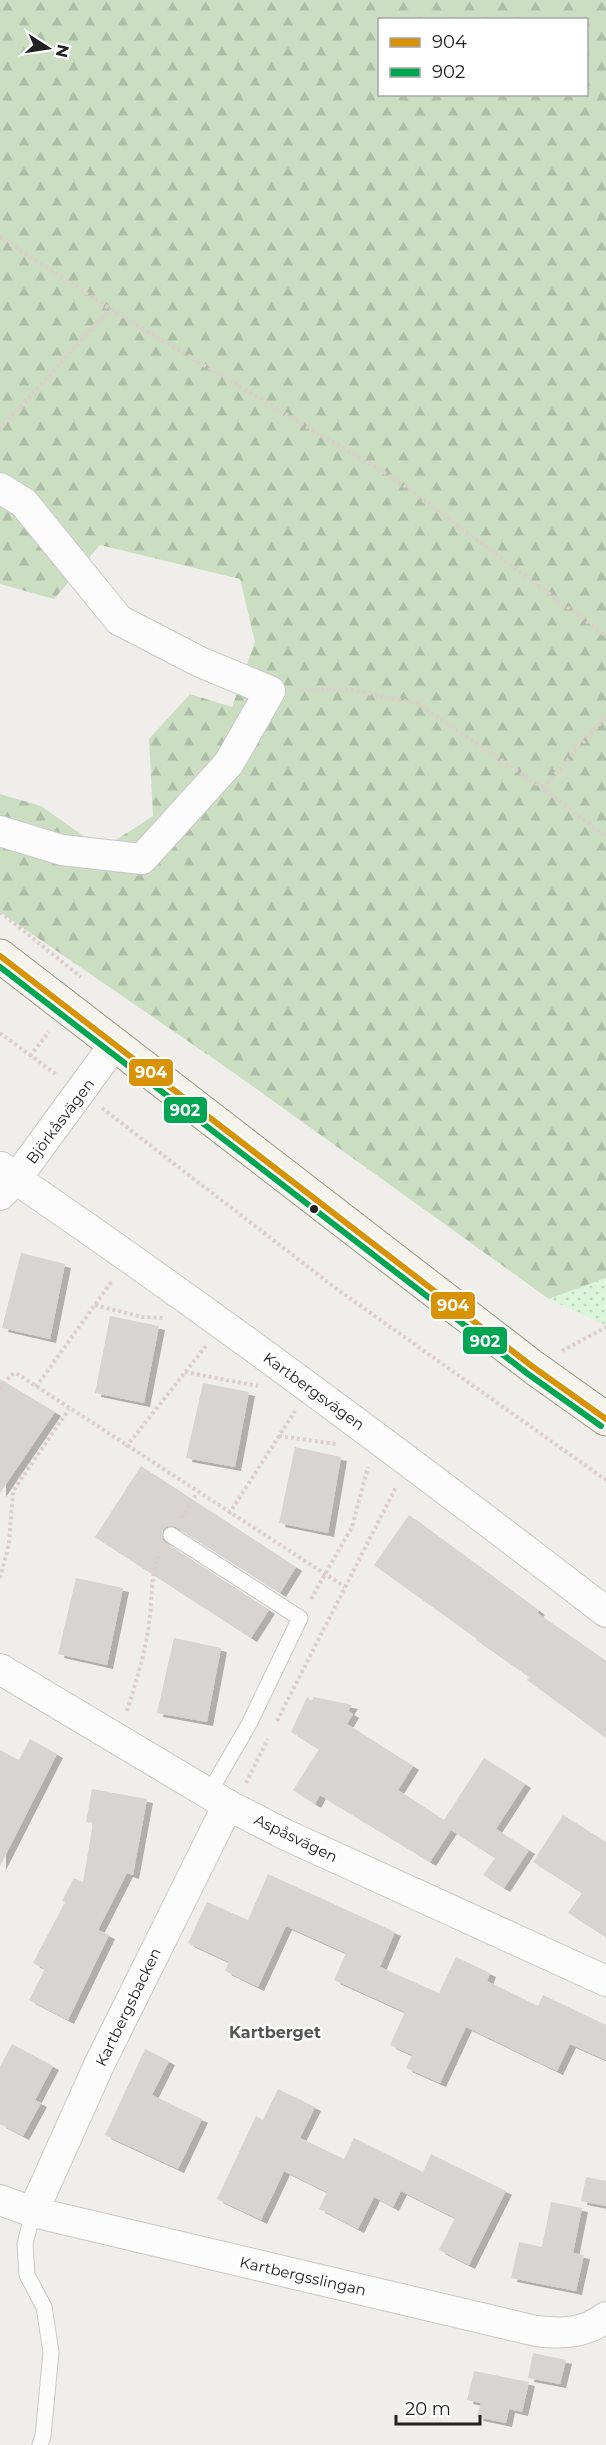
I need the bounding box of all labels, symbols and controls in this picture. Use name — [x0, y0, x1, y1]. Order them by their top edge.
north arrow — [18, 18, 78, 78]
legend — [378, 18, 588, 96]
text: 904 — [432, 31, 467, 53]
text: N — [52, 43, 73, 59]
text: 902 — [432, 61, 465, 83]
line badge: 904 — [128, 1058, 174, 1087]
text: 904 — [135, 1063, 167, 1082]
street label: Björkåsvägen — [22, 1075, 98, 1167]
line badge: 902 — [163, 1096, 208, 1124]
text: 902 — [170, 1101, 200, 1120]
unlabelled marker — [308, 1203, 320, 1215]
line badge: 904 — [430, 1291, 476, 1320]
text: 904 — [437, 1296, 469, 1315]
line badge: 902 — [462, 1326, 508, 1355]
text: 902 — [470, 1332, 500, 1351]
street label: Kartbergsvägen — [260, 1348, 368, 1434]
street label: Aspåsvägen — [251, 1810, 341, 1866]
street label: Kartbergsbacken — [91, 1945, 165, 2069]
district label: Kartberget — [229, 2023, 321, 2042]
street label: Kartbergsslingan — [238, 2252, 368, 2300]
scale bar — [396, 2388, 480, 2426]
text: 20 m — [405, 2398, 451, 2420]

